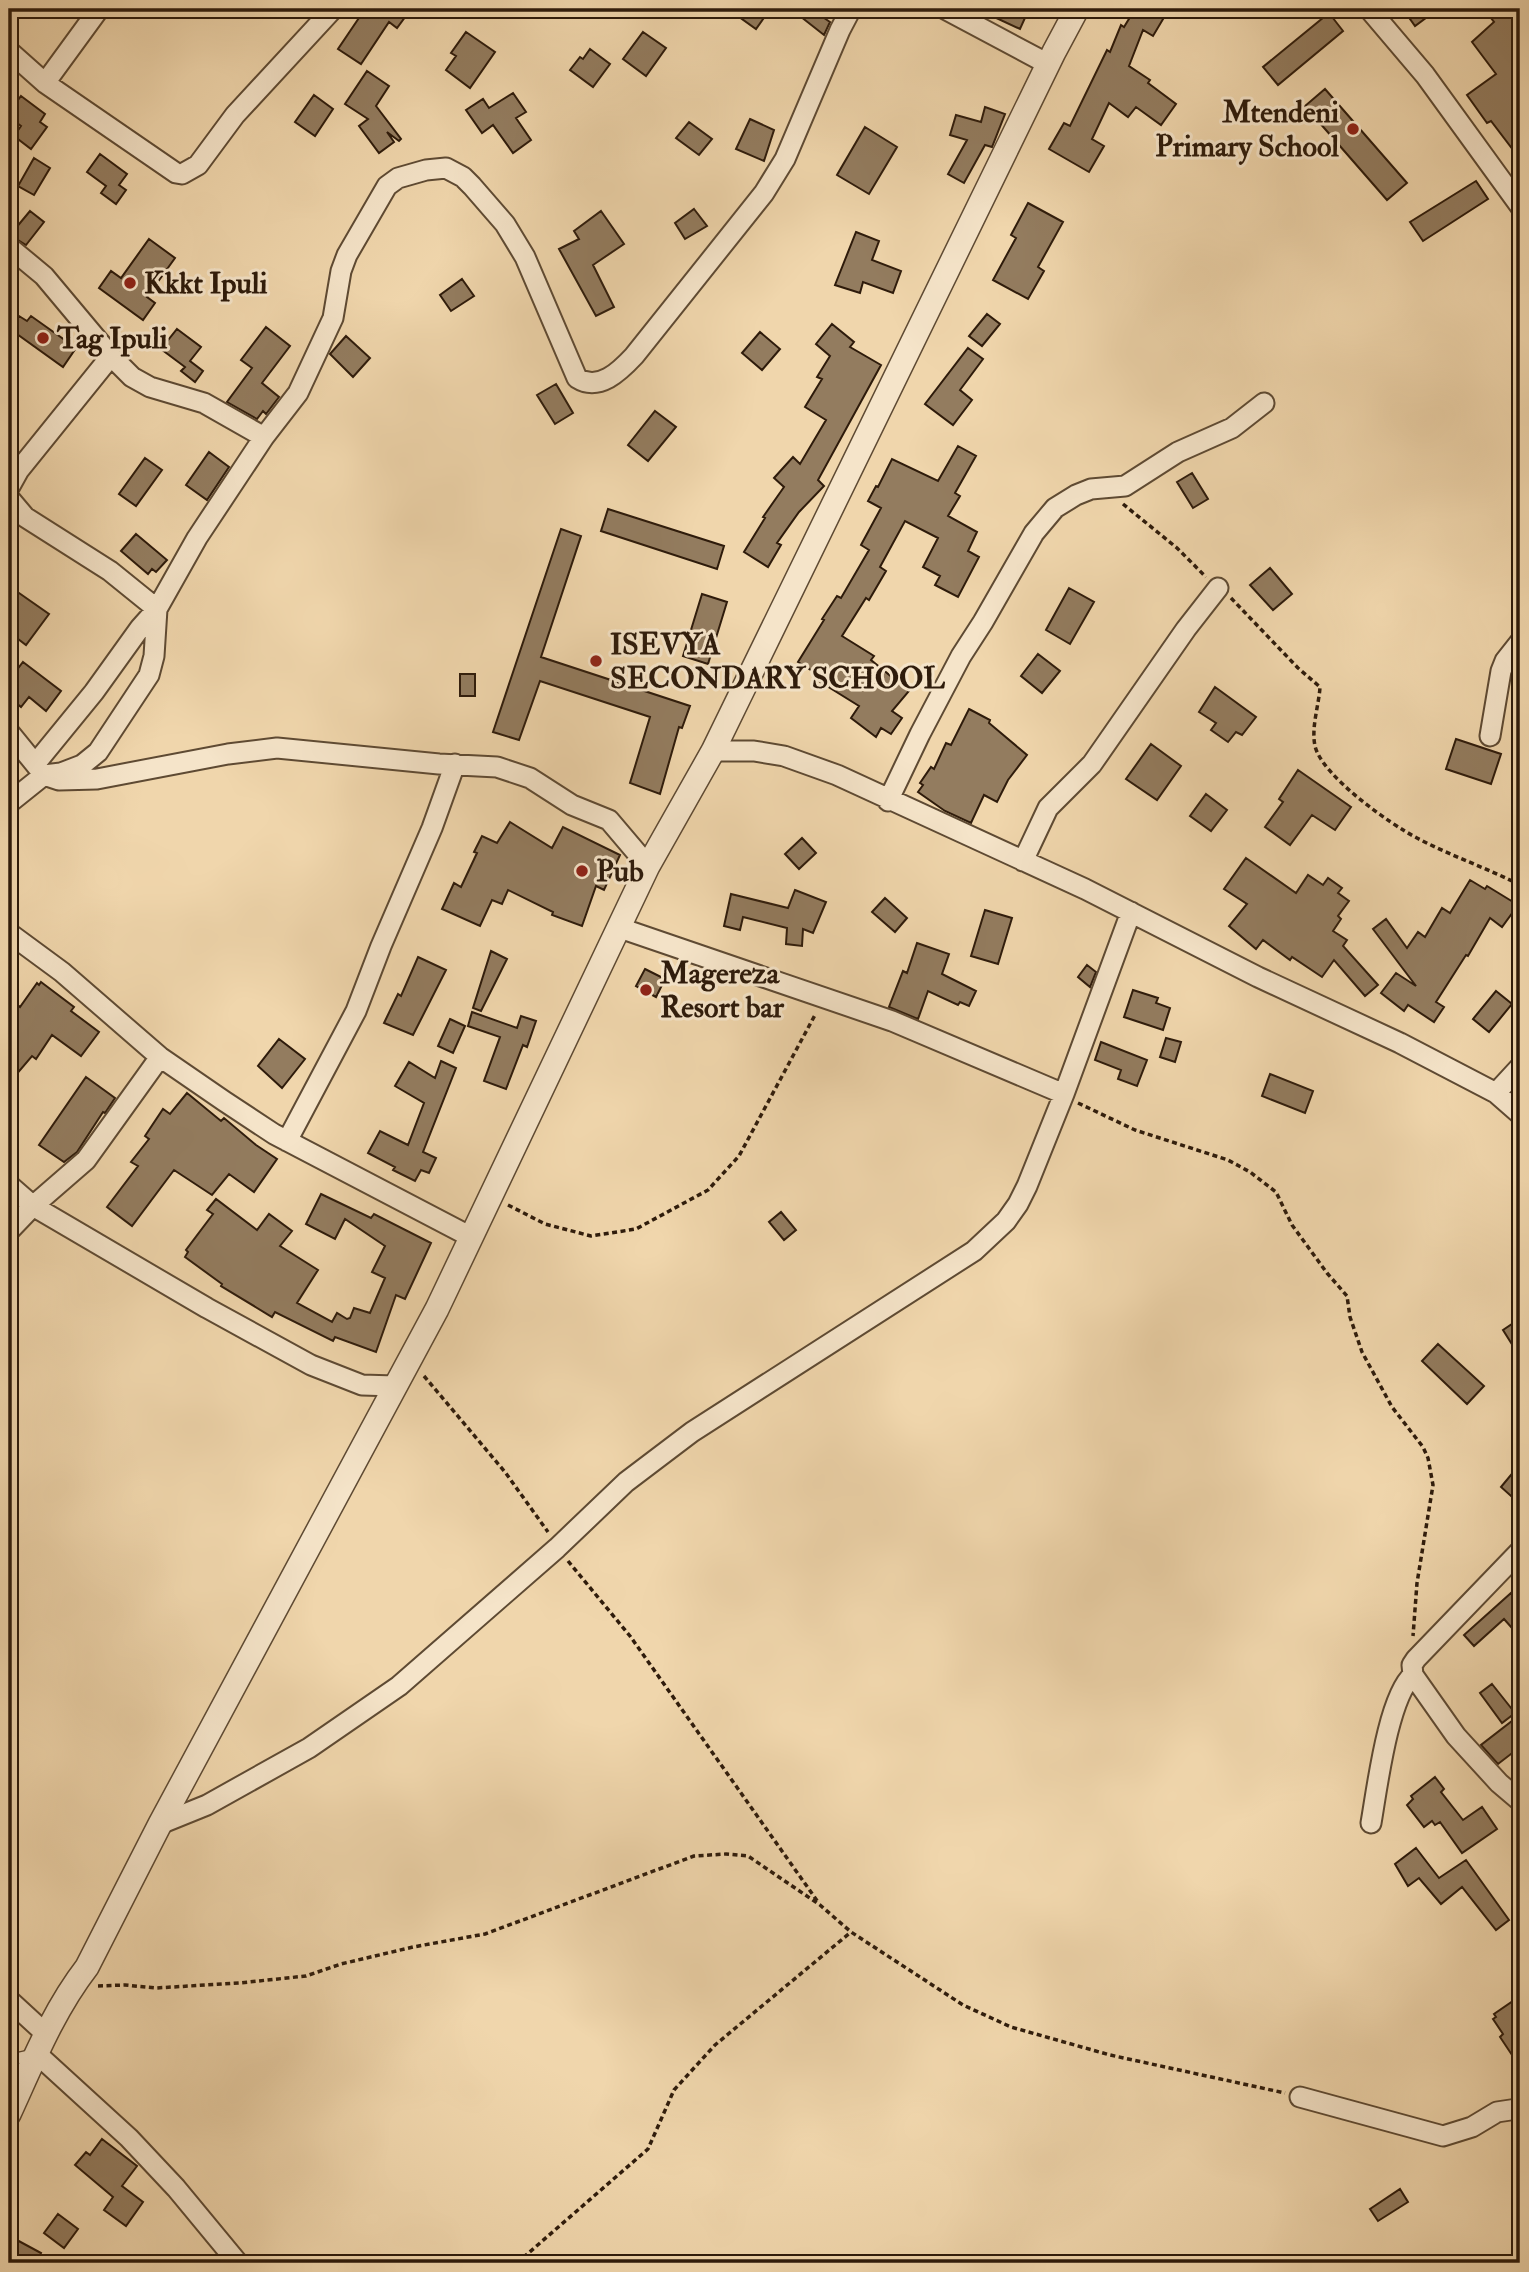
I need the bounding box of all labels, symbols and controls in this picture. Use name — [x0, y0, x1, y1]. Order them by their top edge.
place label: Mtendeni Primary School — [1155, 94, 1339, 165]
marker: Mtendeni Primary School — [1345, 121, 1361, 137]
place label: Kkkt Ipuli — [144, 265, 268, 302]
marker: Kkkt Ipuli — [122, 275, 138, 291]
place label: Tag Ipuli — [56, 320, 168, 357]
marker: Tag Ipuli — [35, 330, 51, 346]
place label: ISEVYA SECONDARY SCHOOL — [610, 626, 945, 697]
marker: ISEVYA SECONDARY SCHOOL — [588, 653, 604, 669]
place label: Pub — [596, 853, 644, 890]
marker: Pub — [574, 863, 590, 879]
place label: Magereza Resort bar — [659, 955, 785, 1026]
marker: Magereza Resort bar — [638, 982, 654, 998]

